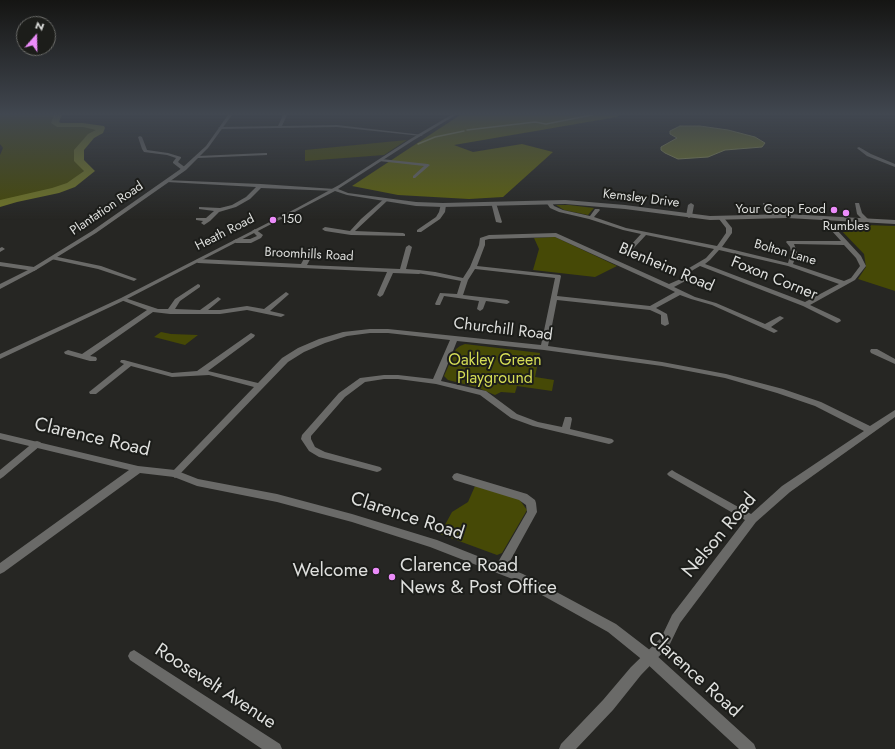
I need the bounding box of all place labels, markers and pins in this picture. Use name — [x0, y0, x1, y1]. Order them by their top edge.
place label: Your Coop Food — [736, 202, 826, 218]
marker: Your Coop Food — [829, 205, 839, 215]
marker: Rumbles — [841, 208, 851, 218]
place label: 150 — [281, 212, 302, 228]
marker: 150 — [268, 215, 278, 225]
place label: Rumbles — [823, 219, 869, 235]
place label: Clarence Road News & Post Office — [400, 555, 557, 599]
place label: Welcome — [292, 560, 368, 582]
marker: Welcome — [371, 566, 381, 576]
marker: Clarence Road News & Post Office — [387, 572, 397, 582]

